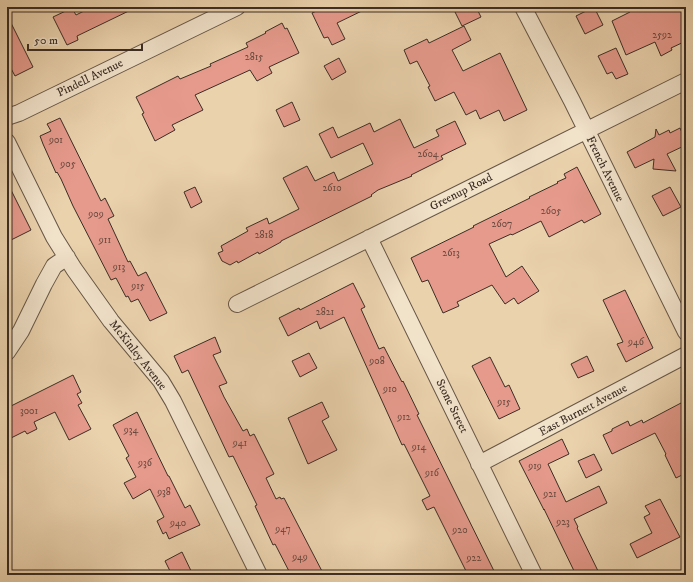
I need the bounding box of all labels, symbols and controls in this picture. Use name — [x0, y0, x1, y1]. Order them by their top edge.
scale bar — [28, 26, 142, 52]
house number: 2592 — [652, 29, 672, 41]
text: 50 m — [34, 33, 58, 48]
house number: 2815 — [245, 51, 263, 63]
street label: Pindell Avenue — [55, 56, 126, 100]
house number: 901 — [48, 134, 63, 146]
street label: French Avenue — [583, 134, 627, 204]
house number: 2604 — [417, 148, 439, 160]
house number: 905 — [59, 158, 76, 170]
street label: Greenup Road — [427, 170, 495, 214]
house number: 2610 — [322, 182, 342, 194]
house number: 2605 — [541, 205, 561, 217]
house number: 909 — [87, 208, 104, 220]
house number: 2607 — [492, 218, 512, 230]
house number: 2818 — [255, 229, 273, 241]
house number: 911 — [98, 234, 111, 246]
house number: 2613 — [442, 247, 460, 259]
house number: 913 — [112, 261, 125, 273]
house number: 915 — [130, 280, 145, 292]
house number: 2821 — [316, 306, 335, 318]
street label: McKinley Avenue — [106, 317, 170, 393]
house number: 946 — [627, 336, 645, 348]
house number: 908 — [368, 355, 385, 367]
street label: Stone Street — [433, 377, 472, 436]
street label: East Burnett Avenue — [536, 380, 630, 440]
house number: 910 — [382, 383, 397, 395]
house number: 915 — [496, 396, 511, 408]
house number: 3001 — [20, 405, 38, 417]
house number: 912 — [396, 411, 411, 423]
house number: 934 — [123, 424, 138, 436]
house number: 941 — [232, 437, 248, 449]
house number: 914 — [411, 441, 426, 453]
house number: 936 — [137, 457, 153, 469]
house number: 919 — [527, 460, 542, 472]
house number: 916 — [424, 467, 440, 479]
house number: 938 — [156, 486, 171, 498]
house number: 921 — [542, 488, 557, 500]
house number: 923 — [555, 516, 570, 528]
house number: 940 — [169, 517, 186, 529]
house number: 947 — [274, 523, 291, 535]
house number: 920 — [451, 524, 468, 536]
house number: 949 — [291, 551, 308, 563]
house number: 922 — [466, 552, 481, 564]

